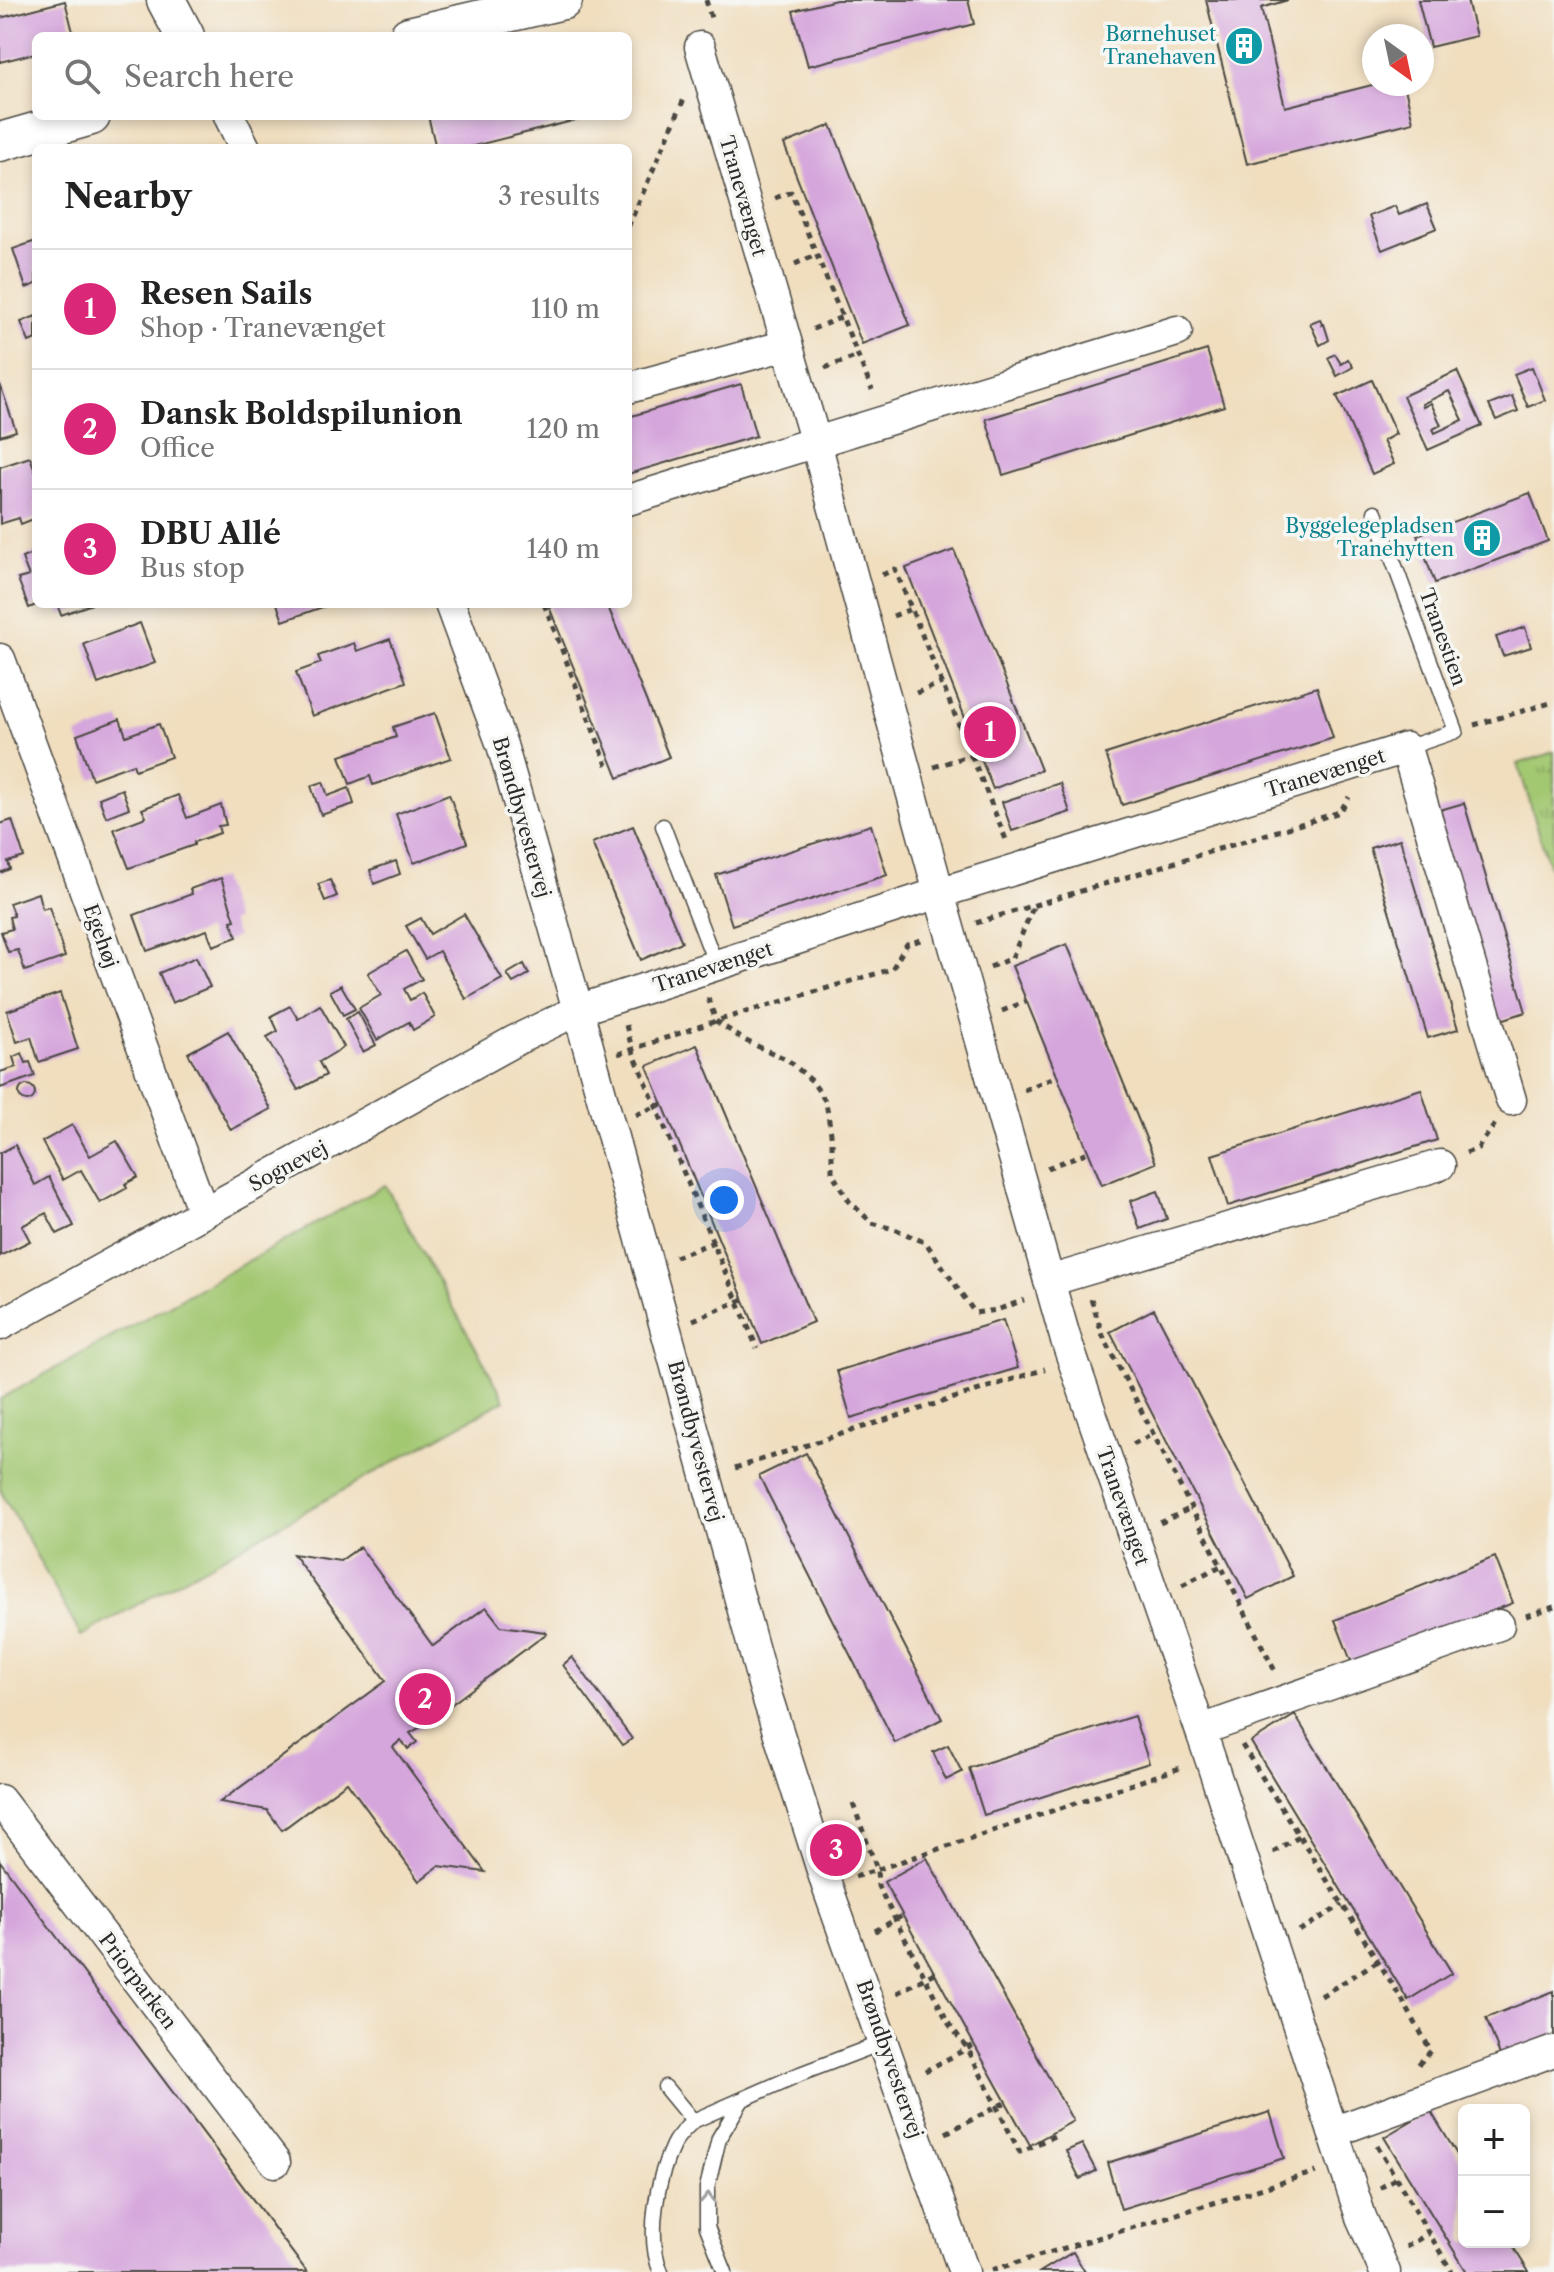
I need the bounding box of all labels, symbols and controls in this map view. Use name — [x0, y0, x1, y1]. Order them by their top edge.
place label: Børnehuset Tranehaven — [1103, 22, 1216, 69]
north arrow — [1362, 24, 1434, 96]
building icon: Børnehuset Tranehaven — [1223, 25, 1265, 67]
search box — [32, 32, 632, 120]
icon: search — [60, 54, 104, 98]
text: Search here — [124, 58, 294, 95]
street label: Tranevænget — [714, 133, 772, 259]
text: Nearby — [64, 175, 192, 217]
text: 3 results — [498, 180, 600, 212]
text: Resen Sails — [140, 275, 312, 312]
text: 1 — [84, 293, 96, 325]
text: 110 m — [531, 293, 600, 325]
text: Shop · Tranevænget — [140, 312, 386, 344]
text: Dansk Boldspilunion — [140, 395, 462, 432]
text: 2 — [82, 413, 98, 445]
text: 120 m — [526, 413, 600, 445]
text: Office — [140, 432, 215, 464]
place label: Byggelegepladsen Tranehytten — [1285, 514, 1454, 561]
text: DBU Allé — [140, 515, 281, 552]
building icon: Byggelegepladsen Tranehytten — [1461, 517, 1503, 559]
text: 3 — [83, 533, 97, 565]
text: 140 m — [526, 533, 600, 565]
text: Bus stop — [140, 552, 245, 584]
street label: Tranestien — [1414, 585, 1472, 689]
pin: 1 — [964, 702, 1016, 762]
street label: Brøndbyvestervej — [488, 734, 556, 900]
street label: Tranevænget — [1262, 743, 1388, 803]
street label: Egehøj — [78, 901, 124, 971]
street label: Tranevænget — [650, 936, 776, 998]
street label: Sognevej — [245, 1135, 331, 1197]
your location — [704, 1180, 744, 1220]
street label: Brøndbyvestervej — [663, 1358, 729, 1524]
street label: Tranevænget — [1091, 1443, 1155, 1569]
pin: 2 — [399, 1669, 451, 1729]
pin: 3 — [810, 1820, 862, 1880]
street label: Priorparken — [94, 1928, 182, 2034]
street label: Brøndbyvestervej — [852, 1977, 928, 2141]
map controls — [1458, 2104, 1530, 2248]
button: + — [1458, 2104, 1530, 2176]
button: − — [1458, 2176, 1530, 2248]
one-way arrow — [699, 2191, 716, 2203]

